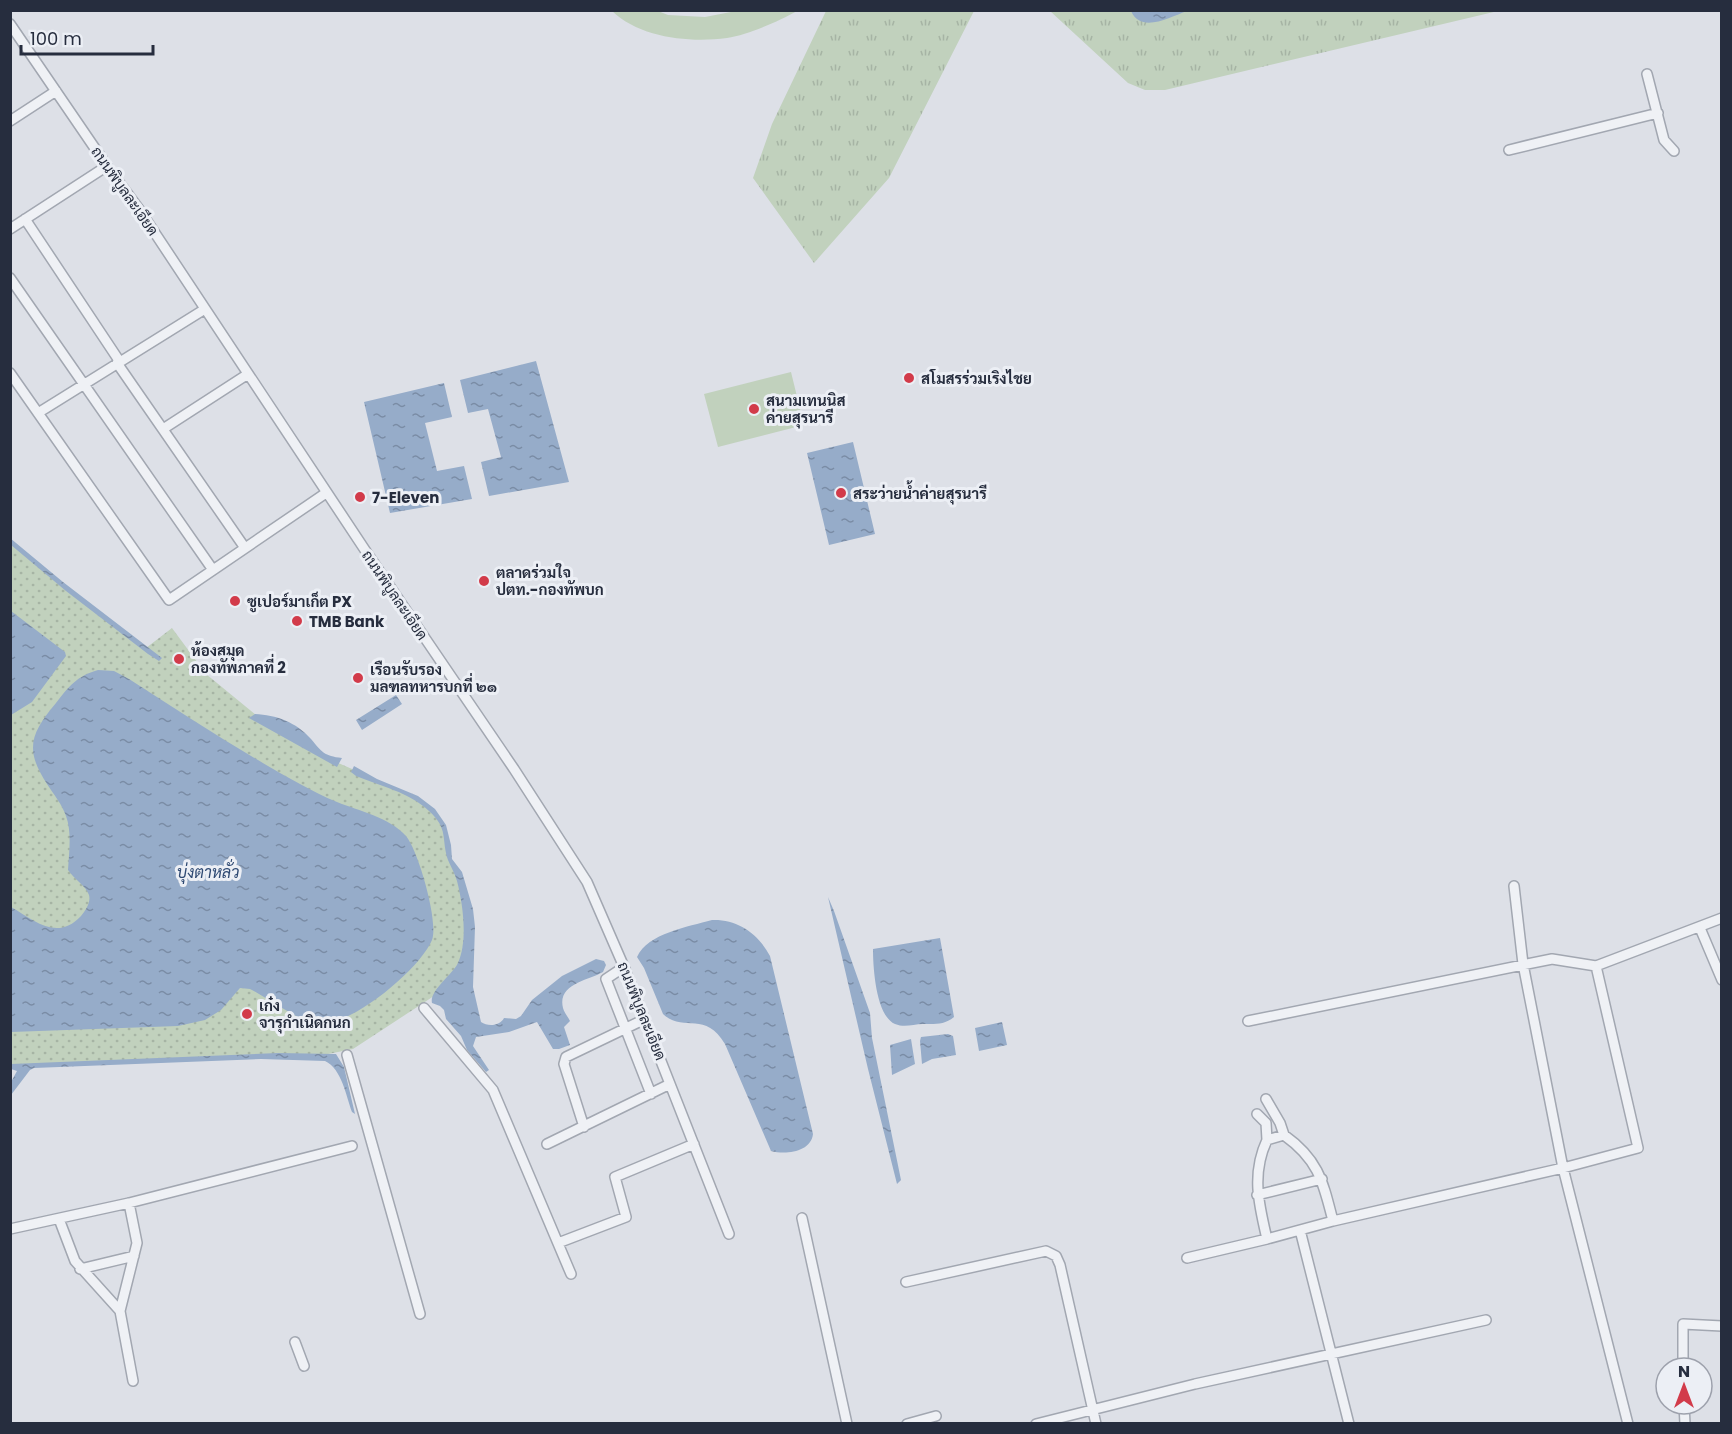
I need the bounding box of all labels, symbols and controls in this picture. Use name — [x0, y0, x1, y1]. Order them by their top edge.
scale bar — [21, 18, 153, 56]
text: 100 m — [30, 26, 82, 51]
street label: ถนนพิบูลละเอียด — [86, 142, 164, 240]
place label: สโมสรร่วมเริงไชย — [921, 368, 1032, 389]
marker: สโมสรร่วมเริงไชย — [902, 371, 916, 385]
place label: สนามเทนนิส ค่ายสุรนารี — [766, 390, 845, 429]
marker: สนามเทนนิส ค่ายสุรนารี — [747, 402, 761, 416]
place label: สระว่ายนํ้าค่ายสุรนารี — [853, 480, 987, 505]
marker: สระว่ายนํ้าค่ายสุรนารี — [834, 486, 848, 500]
place label: 7-Eleven — [372, 487, 439, 508]
marker: 7-Eleven — [353, 490, 367, 504]
street label: ถนนพิบูลละเอียด — [357, 546, 433, 644]
place label: ตลาดร่วมใจ ปตท.-กองทัพบก — [496, 562, 604, 600]
marker: ตลาดร่วมใจ ปตท.-กองทัพบก — [477, 574, 491, 588]
place label: ซูเปอร์มาเก็ต PX — [247, 591, 352, 613]
marker: ซูเปอร์มาเก็ต PX — [228, 594, 242, 608]
place label: TMB Bank — [309, 611, 385, 632]
marker: TMB Bank — [290, 614, 304, 628]
place label: ห้องสมุด กองทัพภาคที่ 2 — [191, 640, 286, 678]
marker: ห้องสมุด กองทัพภาคที่ 2 — [172, 652, 186, 666]
place label: เรือนรับรอง มลฑลทหารบกที่ ๒๑ — [370, 659, 497, 697]
marker: เรือนรับรอง มลฑลทหารบกที่ ๒๑ — [351, 671, 365, 685]
water label: บุ่งตาหลั่ว — [177, 858, 239, 884]
street label: ถนนพิบูลละเอียด — [613, 959, 671, 1063]
place label: เก๋ง จารุกำเนิดกนก — [259, 995, 351, 1034]
marker: เก๋ง จารุกำเนิดกนก — [240, 1007, 254, 1021]
north arrow — [1654, 1356, 1714, 1416]
text: N — [1678, 1360, 1690, 1383]

